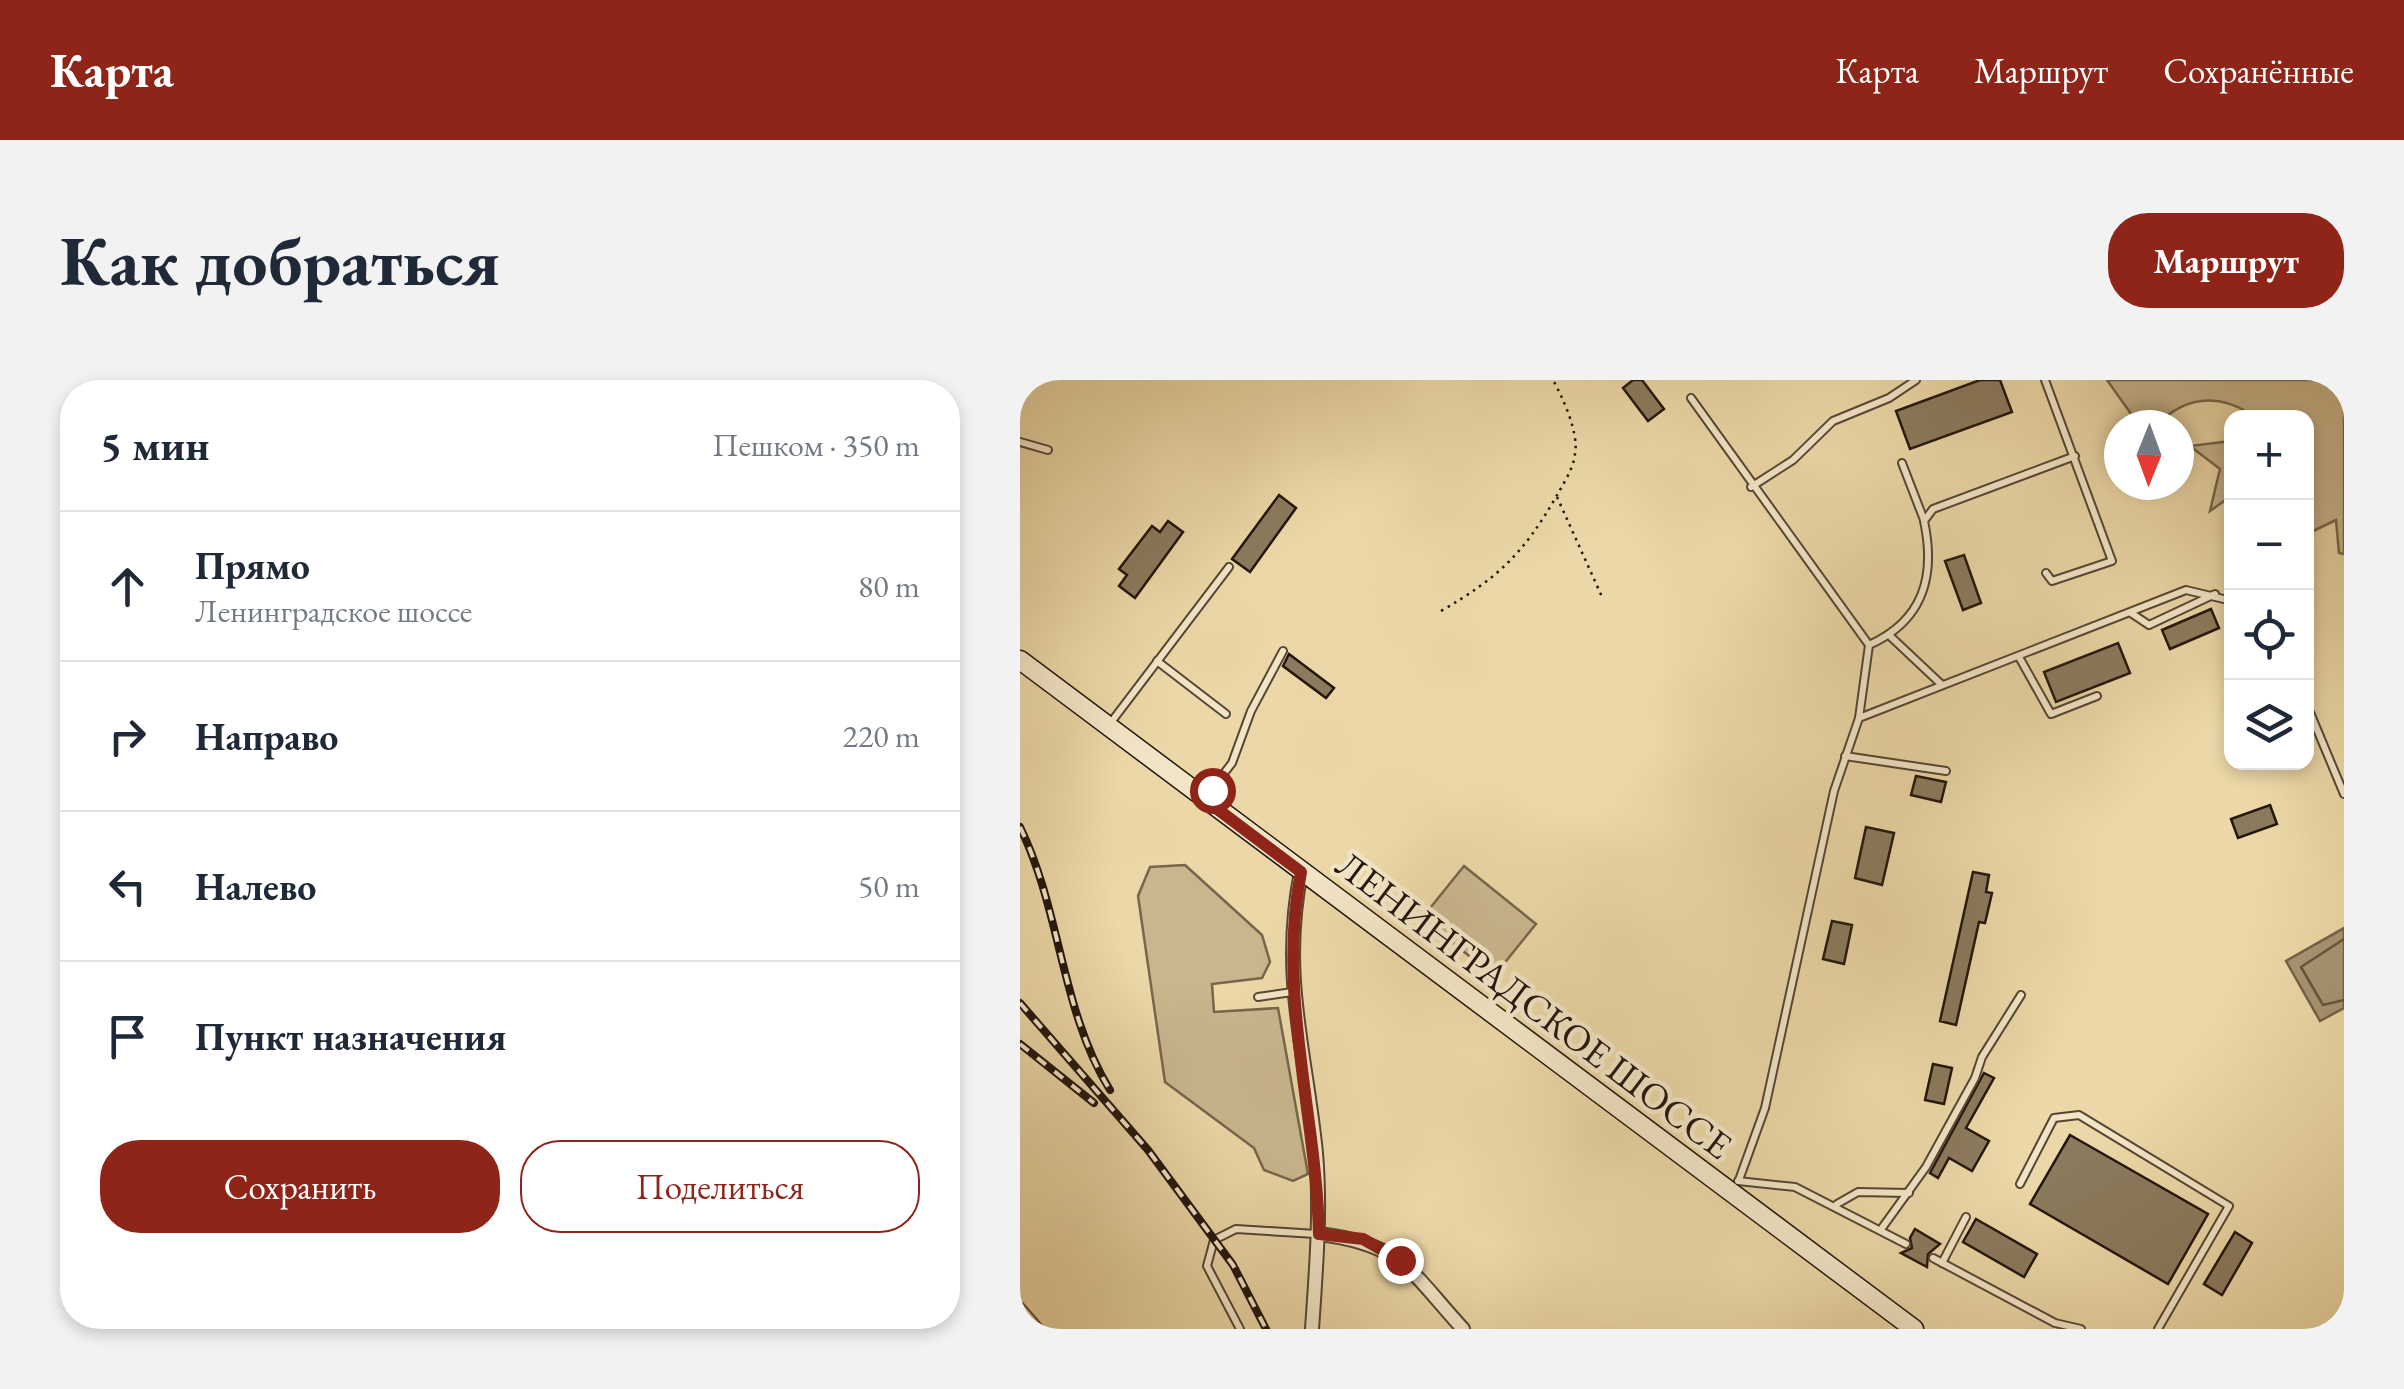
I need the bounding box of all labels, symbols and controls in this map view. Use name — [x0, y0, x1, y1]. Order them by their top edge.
text: Карта — [50, 39, 174, 101]
text: Карта — [1835, 48, 1919, 93]
text: Маршрут — [1974, 48, 2108, 93]
text: Сохранённые — [2163, 48, 2354, 93]
button: Маршрут — [2108, 213, 2344, 308]
text: Как добраться — [60, 215, 500, 306]
north arrow — [2104, 410, 2194, 500]
map controls — [2224, 410, 2314, 770]
button: + — [2224, 410, 2314, 500]
text: 5 мин — [100, 418, 209, 473]
text: Пешком · 350 m — [712, 424, 920, 466]
button: − — [2224, 500, 2314, 590]
text: Прямо — [195, 541, 310, 590]
icon: ahead — [100, 559, 155, 614]
text: 80 m — [858, 565, 920, 607]
text: Ленинградское шоссе — [195, 590, 472, 632]
button: locate — [2224, 590, 2314, 680]
button: layers — [2224, 680, 2314, 770]
icon: right — [100, 709, 155, 764]
text: Направо — [195, 712, 338, 761]
text: 220 m — [843, 715, 920, 757]
route start — [1190, 768, 1236, 814]
street label: ЛЕНИНГРАДСКОЕ ШОССЕ — [1327, 840, 1742, 1169]
icon: left — [100, 859, 155, 914]
text: Налево — [195, 862, 316, 911]
text: 50 m — [858, 865, 920, 907]
icon: arrive — [100, 1009, 155, 1064]
text: Пункт назначения — [195, 1012, 506, 1061]
button: Сохранить — [100, 1140, 500, 1233]
button: Поделиться — [520, 1140, 920, 1233]
route end — [1378, 1238, 1424, 1284]

